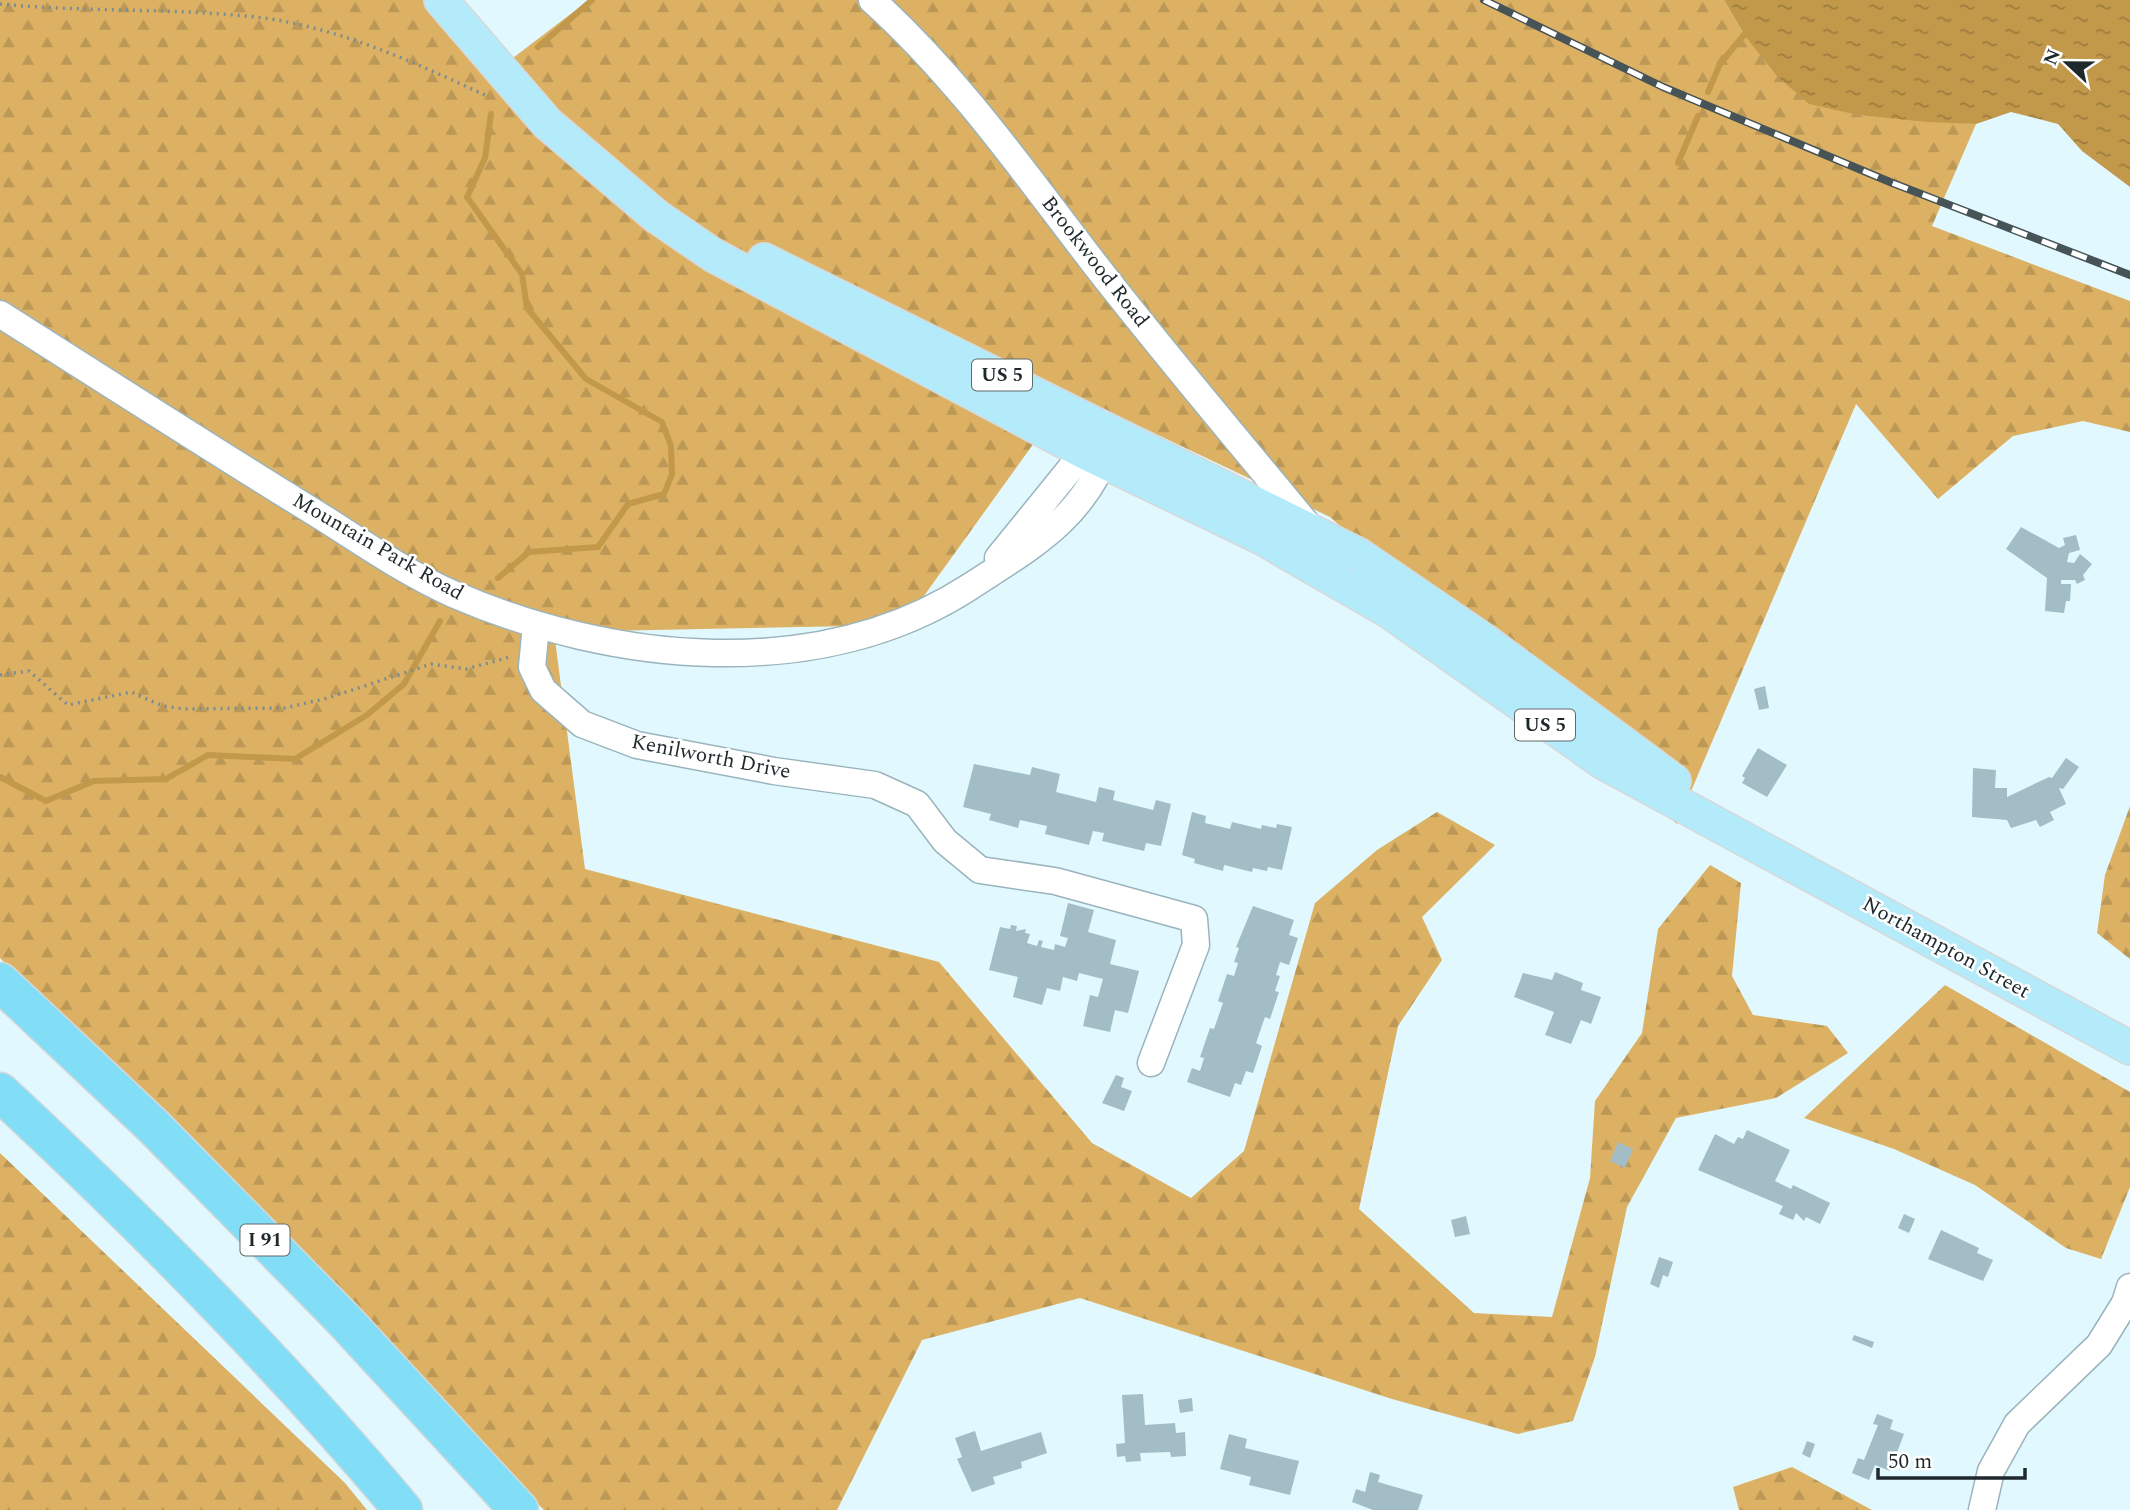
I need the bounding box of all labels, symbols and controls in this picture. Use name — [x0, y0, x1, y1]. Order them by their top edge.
north arrow — [2032, 28, 2102, 98]
text: N — [2036, 45, 2069, 70]
street label: Brookwood Road — [1033, 189, 1157, 335]
road number: US 5 — [972, 360, 1032, 390]
street label: Mountain Park Road — [286, 485, 470, 609]
road number: US 5 — [1515, 710, 1575, 740]
street label: Kenilworth Drive — [629, 726, 793, 788]
street label: Northampton Street — [1856, 889, 2036, 1007]
road number: I 91 — [240, 1224, 290, 1256]
scale bar — [1878, 1436, 2025, 1480]
text: 50 m — [1888, 1446, 1932, 1478]

